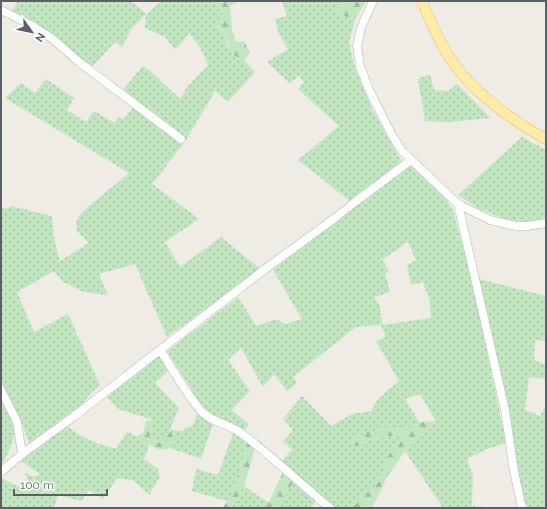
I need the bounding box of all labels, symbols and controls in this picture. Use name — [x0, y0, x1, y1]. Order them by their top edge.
north arrow — [12, 12, 52, 52]
text: N — [32, 30, 48, 44]
scale bar — [14, 471, 107, 497]
text: 100 m — [20, 478, 54, 492]

